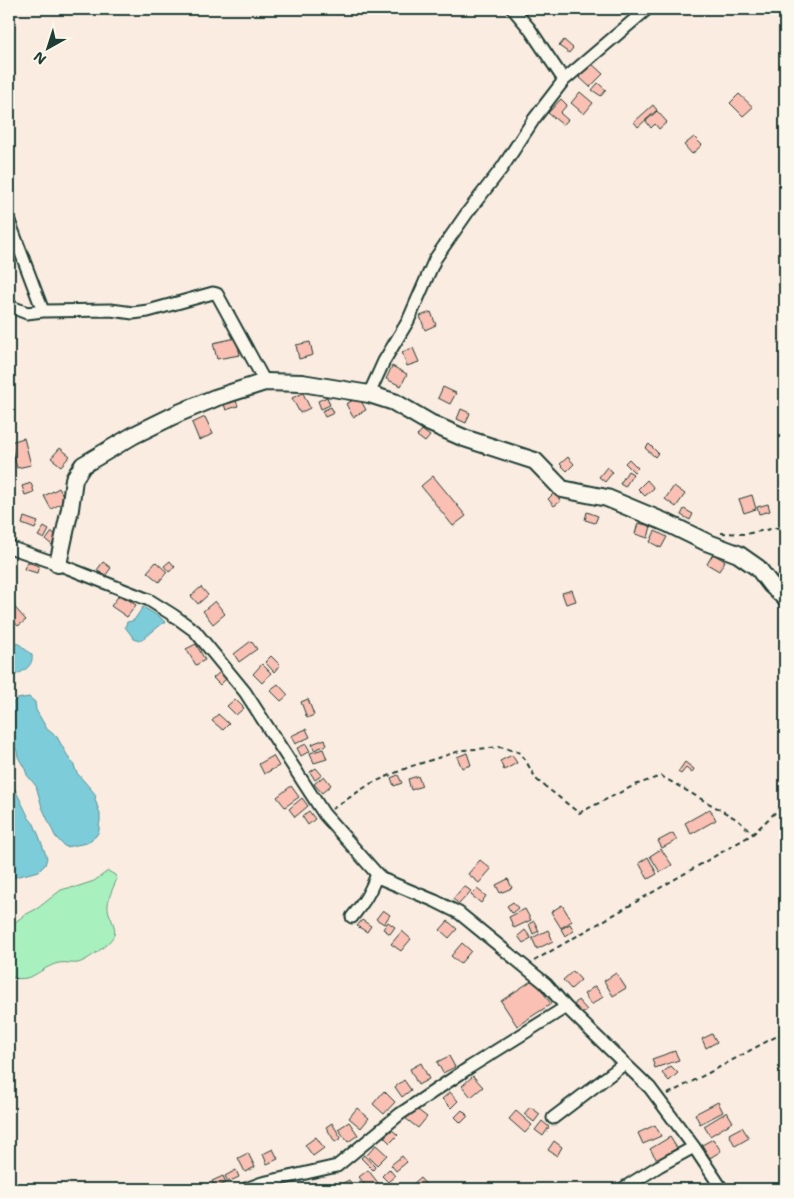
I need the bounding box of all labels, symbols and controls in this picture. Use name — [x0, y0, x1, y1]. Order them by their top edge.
north arrow — [22, 22, 72, 72]
text: N — [30, 48, 50, 69]

